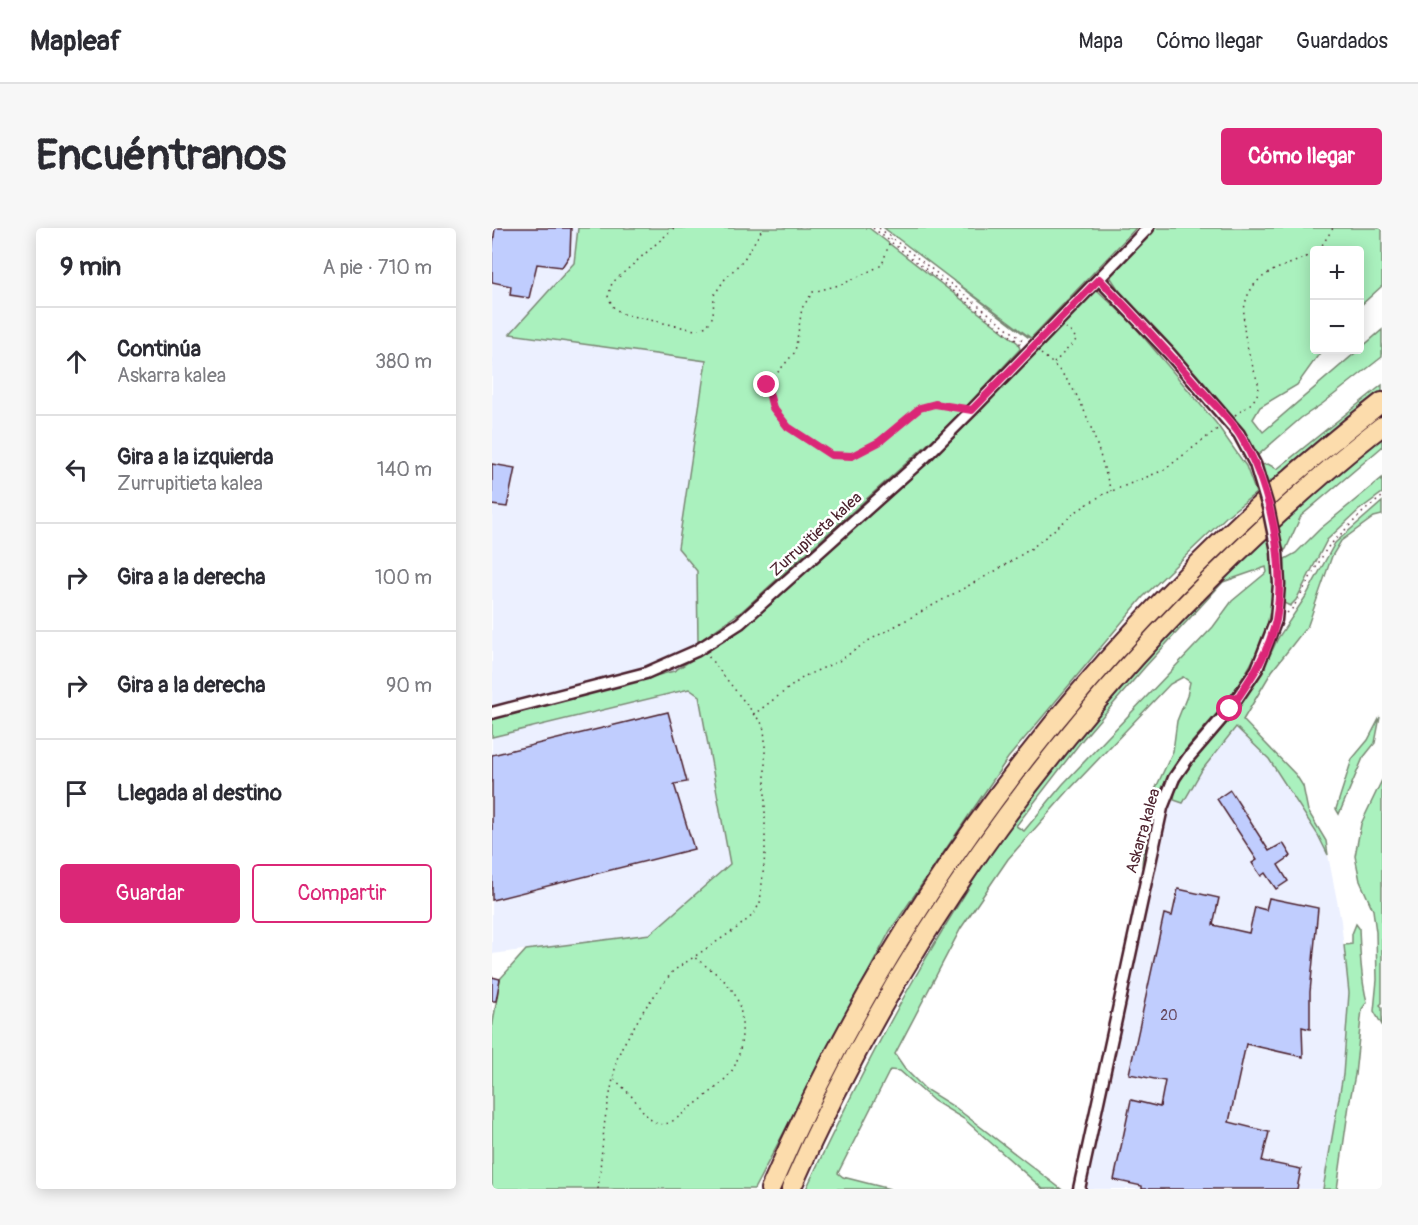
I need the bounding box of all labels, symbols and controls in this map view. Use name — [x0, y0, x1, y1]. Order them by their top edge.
text: Mapleaf — [30, 24, 121, 59]
text: Mapa — [1078, 28, 1123, 55]
text: Cómo llegar — [1156, 28, 1263, 55]
text: Guardados — [1296, 28, 1388, 55]
button: Cómo llegar — [1221, 128, 1382, 185]
text: Encuéntranos — [36, 130, 286, 182]
map controls — [1310, 246, 1364, 354]
button: + — [1310, 246, 1364, 300]
text: 9 min — [60, 251, 121, 283]
text: A pie · 710 m — [323, 255, 432, 280]
button: − — [1310, 300, 1364, 354]
text: Continúa — [117, 335, 201, 363]
icon: ahead — [60, 345, 93, 378]
text: 380 m — [375, 349, 432, 374]
text: Askarra kalea — [117, 363, 226, 388]
route end — [753, 371, 779, 397]
text: Gira a la izquierda — [117, 443, 274, 471]
icon: left — [60, 453, 93, 486]
text: 140 m — [377, 457, 432, 482]
text: Zurrupitieta kalea — [117, 471, 263, 496]
street label: Zurrupitieta kalea — [766, 488, 866, 580]
icon: right — [60, 561, 93, 594]
text: Gira a la derecha — [117, 563, 265, 591]
text: 100 m — [375, 565, 432, 590]
icon: right — [60, 669, 93, 702]
text: Gira a la derecha — [117, 671, 265, 699]
text: 90 m — [386, 673, 432, 698]
route start — [1216, 695, 1242, 721]
icon: arrive — [60, 777, 93, 810]
text: Llegada al destino — [117, 779, 282, 807]
street label: Askarra kalea — [1121, 786, 1165, 876]
button: Guardar — [60, 864, 240, 923]
button: Compartir — [252, 864, 432, 923]
house number: 20 — [1160, 1007, 1178, 1024]

